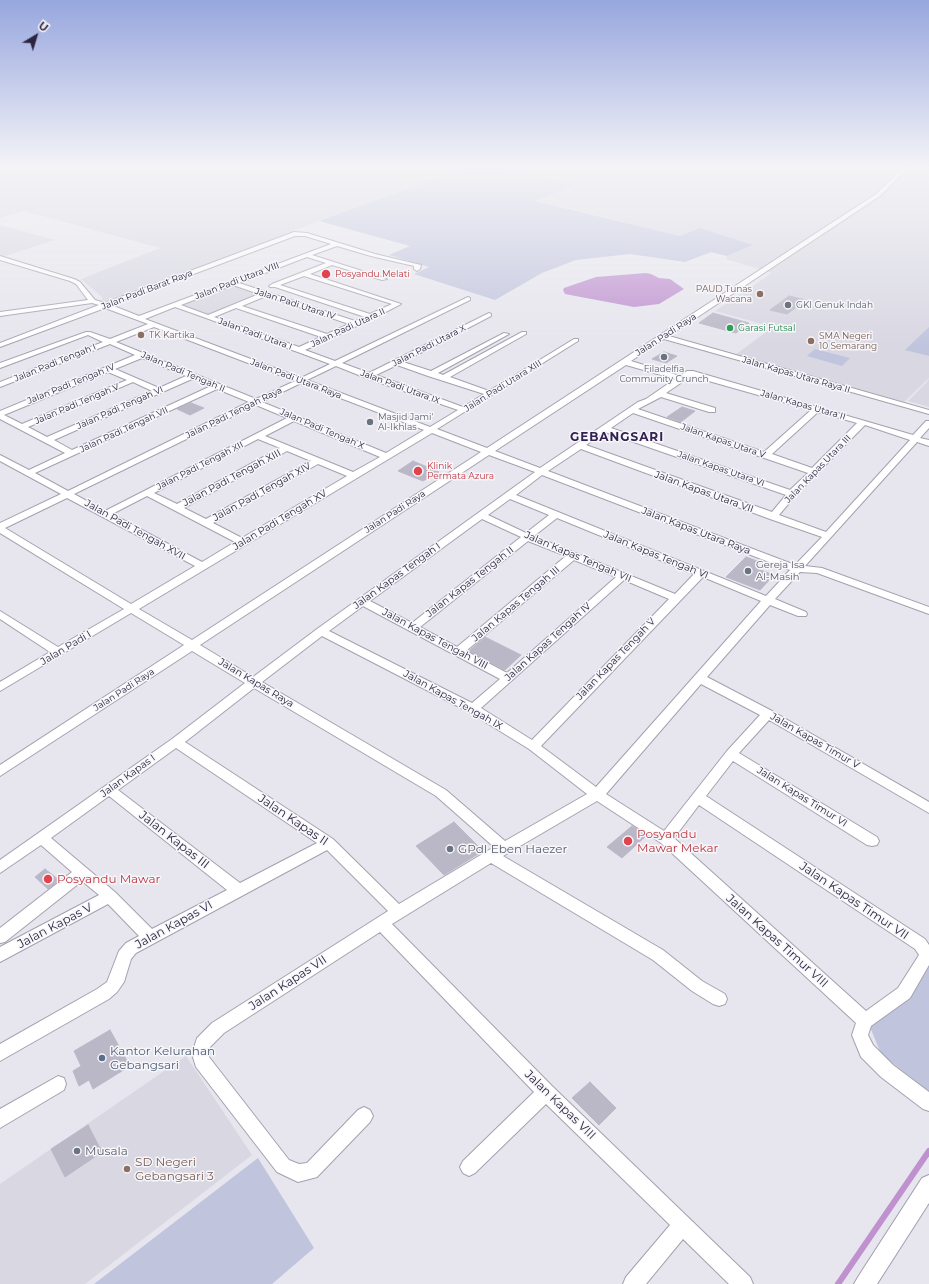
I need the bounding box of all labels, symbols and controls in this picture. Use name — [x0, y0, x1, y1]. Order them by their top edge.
north arrow — [16, 16, 56, 56]
text: U — [36, 18, 51, 35]
street label: Jalan Padi Utara VIII — [193, 260, 281, 302]
street label: Jalan Padi Barat Raya — [100, 268, 194, 312]
marker: Posyandu Melati — [320, 268, 332, 280]
place label: Posyandu Melati — [335, 269, 410, 279]
place label: PAUD Tunas Wacana — [696, 284, 752, 305]
street label: Jalan Padi Utara IV — [253, 286, 337, 322]
marker: PAUD Tunas Wacana — [755, 289, 765, 299]
marker: GKI Genuk Indah — [783, 300, 793, 310]
place label: GKI Genuk Indah — [796, 300, 873, 310]
street label: Jalan Padi Utara II — [309, 306, 387, 350]
street label: Jalan Padi Raya — [634, 311, 698, 359]
street label: Jalan Padi Utara I — [216, 316, 294, 352]
street label: Jalan Padi Utara X — [390, 323, 468, 369]
marker: Garasi Futsal — [725, 323, 735, 333]
place label: Garasi Futsal — [738, 323, 795, 333]
marker: TK Kartika — [136, 330, 146, 340]
place label: TK Kartika — [149, 330, 195, 340]
place label: SMA Negeri 10 Semarang — [819, 331, 877, 352]
marker: SMA Negeri 10 Semarang — [806, 336, 816, 346]
street label: Jalan Padi Tengah I — [12, 342, 98, 384]
street label: Jalan Padi Tengah II — [139, 349, 227, 395]
marker: Filadelfia Community Crunch — [659, 352, 669, 362]
street label: Jalan Kapas Utara Raya II — [741, 354, 851, 396]
street label: Jalan Padi Utara Raya — [249, 357, 343, 401]
street label: Jalan Padi Utara XIII — [462, 358, 544, 414]
street label: Jalan Padi Tengah IV — [26, 361, 116, 407]
place label: Filadelfia Community Crunch — [619, 364, 709, 385]
street label: Jalan Padi Utara IX — [359, 368, 441, 406]
street label: Jalan Padi Tengah V — [33, 381, 121, 427]
street label: Jalan Padi Tengah VI — [75, 384, 165, 432]
street label: Jalan Padi Tengah Raya — [184, 385, 284, 441]
street label: Jalan Kapas Utara II — [759, 388, 847, 422]
street label: Jalan Padi Tengah VII — [78, 405, 170, 455]
street label: Jalan Padi Tengah X — [278, 406, 366, 452]
place label: Masjid Jami' Al-Ikhlas — [378, 412, 433, 433]
marker: Masjid Jami' Al-Ikhlas — [365, 417, 375, 427]
street label: Jalan Kapas Utara V — [679, 421, 767, 461]
district label: GEBANGSARI — [570, 430, 664, 444]
street label: Jalan Kapas Utara III — [783, 433, 853, 505]
street label: Jalan Padi Tengah XII — [155, 439, 245, 493]
street label: Jalan Padi Tengah XIII — [181, 447, 283, 509]
street label: Jalan Kapas Utara VI — [676, 449, 766, 489]
street label: Jalan Padi Tengah XIV — [211, 460, 313, 524]
place label: Klinik Permata Azura — [427, 461, 494, 482]
marker: Klinik Permata Azura — [412, 465, 424, 477]
street label: Jalan Kapas Utara VII — [653, 468, 755, 516]
street label: Jalan Padi Tengah XV — [231, 487, 329, 553]
street label: Jalan Padi Raya — [363, 488, 427, 536]
street label: Jalan Padi Tengah XVII — [83, 497, 187, 563]
street label: Jalan Kapas Utara Raya — [640, 505, 752, 557]
street label: Jalan Kapas Tengah VI — [602, 528, 710, 582]
street label: Jalan Kapas Tengah VII — [523, 529, 633, 585]
street label: Jalan Kapas Tengah I — [351, 540, 443, 612]
street label: Jalan Kapas Tengah II — [424, 544, 516, 620]
place label: Gereja Isa Al-Masih — [756, 559, 805, 582]
street label: Jalan Kapas Tengah III — [470, 564, 562, 644]
marker: Gereja Isa Al-Masih — [743, 566, 753, 576]
street label: Jalan Kapas Tengah IV — [502, 600, 594, 684]
street label: Jalan Kapas Tengah VIII — [380, 606, 490, 672]
street label: Jalan Kapas Tengah V — [574, 616, 658, 702]
street label: Jalan Padi I — [39, 628, 93, 668]
street label: Jalan Kapas Raya — [216, 656, 296, 710]
street label: Jalan Padi Raya — [92, 666, 156, 714]
street label: Jalan Kapas Tengah IX — [401, 668, 505, 732]
street label: Jalan Kapas Timur V — [768, 710, 862, 772]
street label: Jalan Kapas I — [98, 752, 158, 800]
street label: Jalan Kapas Timur VI — [755, 764, 849, 830]
street label: Jalan Kapas II — [255, 791, 331, 849]
street label: Jalan Kapas III — [136, 808, 212, 872]
place label: Posyandu Mawar Mekar — [637, 827, 718, 855]
marker: Posyandu Mawar Mekar — [622, 835, 634, 847]
place label: GPdI Eben Haezer — [458, 842, 567, 856]
marker: GPdI Eben Haezer — [445, 844, 455, 854]
street label: Jalan Kapas Timur VII — [797, 859, 911, 943]
place label: Posyandu Mawar — [57, 872, 160, 886]
marker: Posyandu Mawar — [42, 873, 54, 885]
street label: Jalan Kapas Timur VIII — [723, 891, 831, 991]
street label: Jalan Kapas VI — [133, 898, 215, 952]
street label: Jalan Kapas V — [15, 900, 95, 952]
street label: Jalan Kapas VII — [246, 953, 330, 1013]
place label: Kantor Kelurahan Gebangsari — [110, 1044, 215, 1072]
marker: Kantor Kelurahan Gebangsari — [97, 1053, 107, 1063]
street label: Jalan Kapas VIII — [521, 1067, 599, 1143]
place label: Musala — [85, 1144, 128, 1158]
marker: Musala — [72, 1146, 82, 1156]
place label: SD Negeri Gebangsari 3 — [135, 1155, 214, 1183]
marker: SD Negeri Gebangsari 3 — [122, 1164, 132, 1174]

